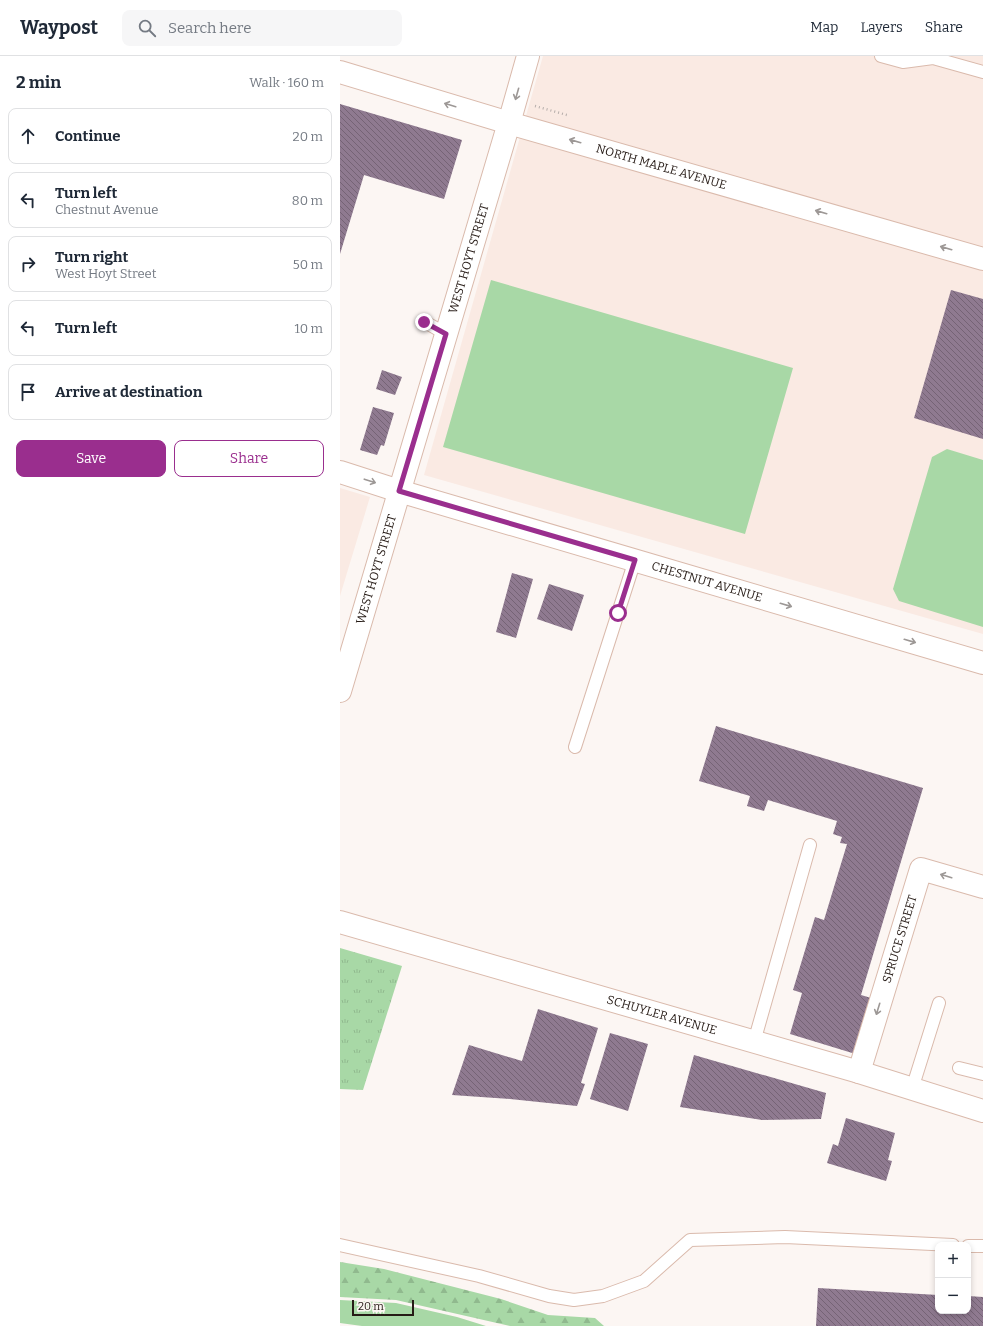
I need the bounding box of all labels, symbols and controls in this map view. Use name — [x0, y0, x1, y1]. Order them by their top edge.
search box — [122, 10, 402, 46]
text: Waypost — [20, 16, 98, 39]
icon: search — [136, 17, 158, 39]
text: Search here — [168, 19, 251, 37]
text: Map — [810, 19, 838, 36]
text: Layers — [860, 19, 903, 36]
text: Share — [925, 19, 963, 36]
text: 2 min — [16, 72, 61, 93]
text: Walk · 160 m — [249, 75, 324, 90]
one-way arrow — [513, 87, 520, 100]
one-way arrow — [444, 101, 457, 108]
icon: ahead — [17, 125, 39, 147]
text: Continue — [55, 127, 121, 145]
text: 20 m — [293, 129, 323, 144]
one-way arrow — [568, 137, 581, 145]
street label: NORTH MAPLE AVENUE — [594, 141, 728, 192]
text: Turn left — [55, 184, 117, 202]
icon: left — [17, 189, 39, 211]
text: 80 m — [292, 193, 323, 208]
text: Chestnut Avenue — [55, 202, 158, 217]
street label: WEST HOYT STREET — [446, 202, 492, 315]
one-way arrow — [814, 208, 827, 215]
one-way arrow — [939, 244, 952, 251]
text: Turn right — [55, 248, 128, 266]
icon: right — [17, 253, 39, 275]
text: 50 m — [293, 257, 323, 272]
text: West Hoyt Street — [55, 266, 156, 281]
route end — [415, 313, 433, 331]
icon: left — [17, 317, 39, 339]
text: Turn left — [55, 319, 117, 337]
text: 10 m — [294, 321, 323, 336]
icon: arrive — [17, 381, 39, 403]
text: Arrive at destination — [55, 383, 202, 401]
button: Save — [16, 440, 166, 477]
button: Share — [174, 440, 324, 477]
one-way arrow — [363, 478, 375, 486]
street label: WEST HOYT STREET — [353, 513, 399, 626]
street label: CHESTNUT AVENUE — [650, 559, 764, 605]
one-way arrow — [779, 602, 792, 609]
route start — [609, 604, 627, 622]
one-way arrow — [904, 638, 917, 645]
one-way arrow — [939, 872, 952, 879]
street label: SPRUCE STREET — [880, 893, 920, 985]
street label: SCHUYLER AVENUE — [605, 992, 718, 1038]
one-way arrow — [874, 1002, 881, 1015]
map controls — [935, 1242, 971, 1314]
button: + — [935, 1242, 971, 1278]
button: − — [935, 1278, 971, 1314]
scale bar — [352, 1298, 414, 1317]
text: 20 m — [358, 1300, 384, 1313]

